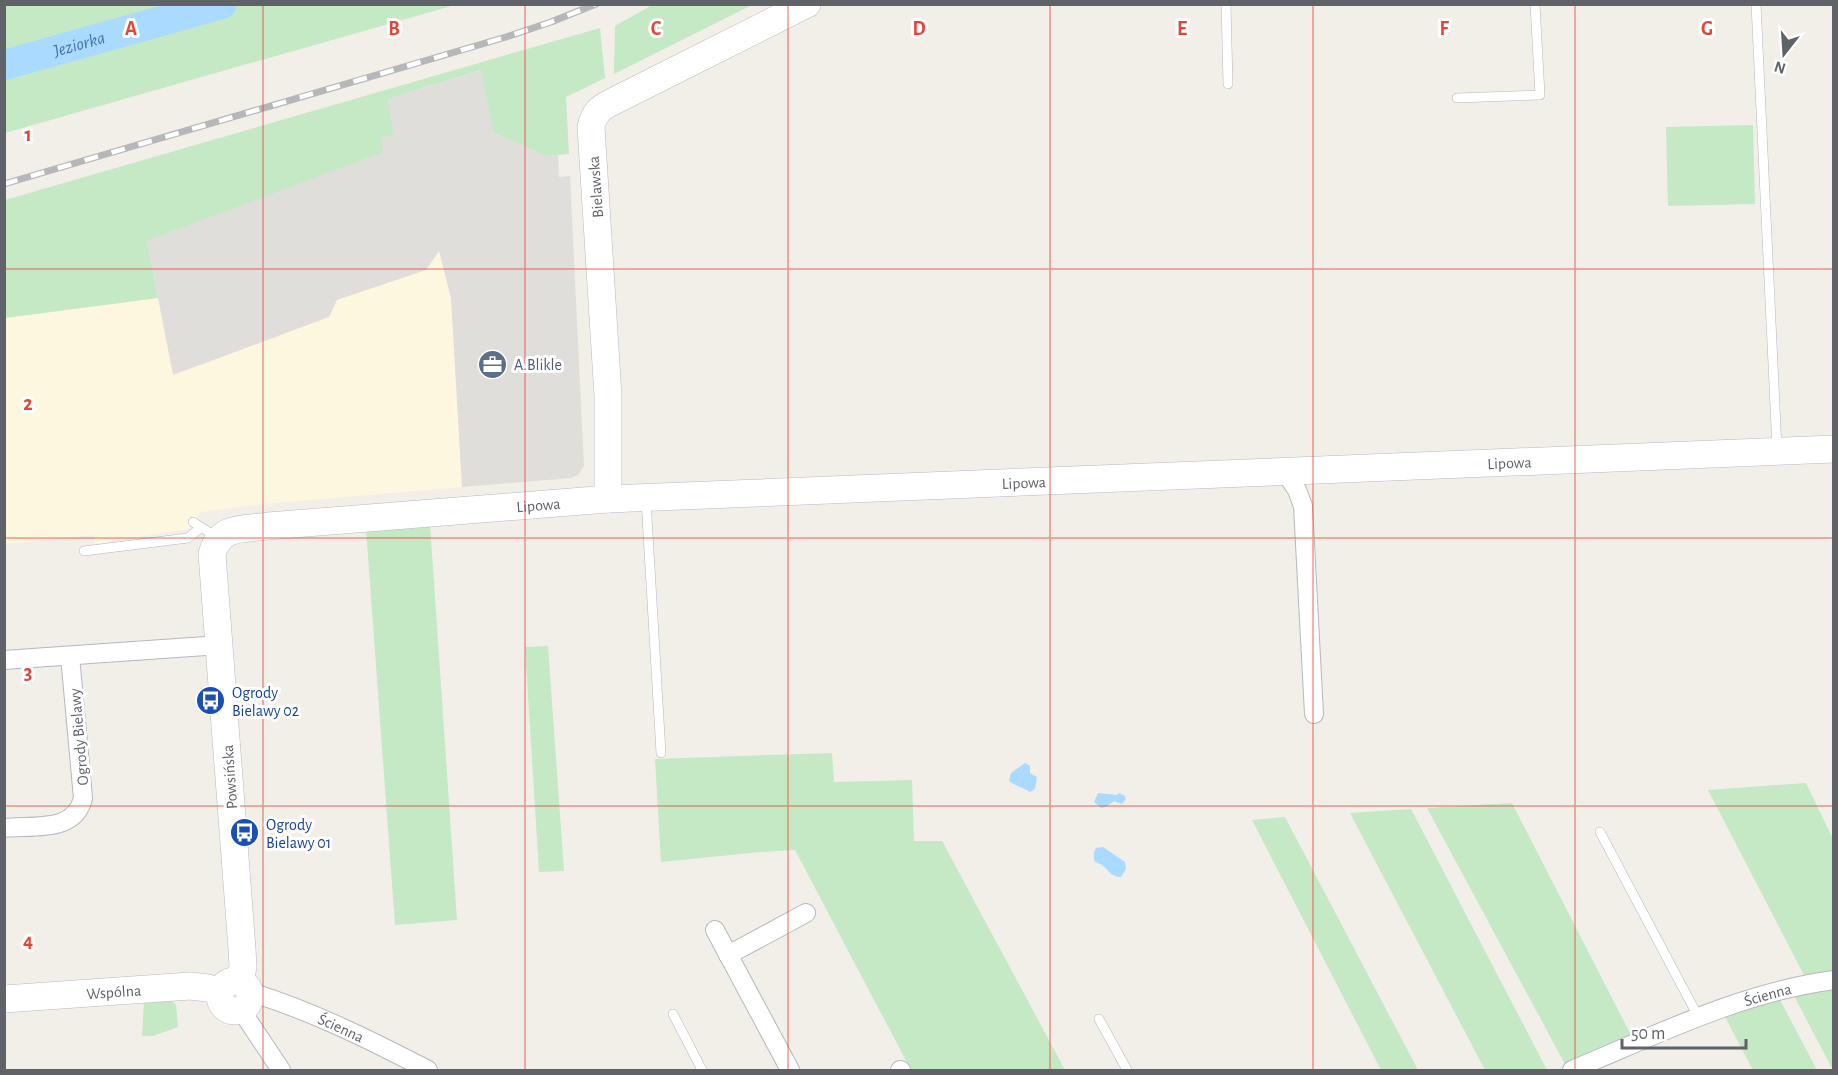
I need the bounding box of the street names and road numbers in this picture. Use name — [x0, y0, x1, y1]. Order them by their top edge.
street label: Bielawska — [586, 155, 606, 218]
street label: Lipowa — [1487, 454, 1532, 472]
street label: Lipowa — [1001, 474, 1046, 492]
street label: Lipowa — [516, 496, 561, 515]
street label: Ogrody Bielawy — [67, 687, 92, 786]
street label: Powsińska — [220, 744, 240, 810]
street label: Ścienna — [1741, 981, 1793, 1009]
street label: Wspólna — [86, 982, 142, 1002]
street label: Ścienna — [316, 1008, 366, 1046]

